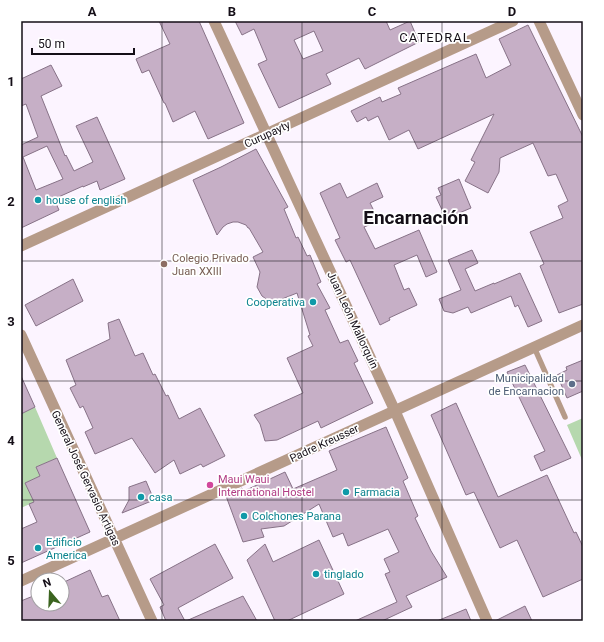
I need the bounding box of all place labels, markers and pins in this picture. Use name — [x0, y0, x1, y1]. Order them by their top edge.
place label: house of english — [46, 194, 127, 207]
marker: house of english — [33, 195, 43, 205]
place label: Colegio Privado Juan XXIII — [172, 252, 249, 278]
marker: Colegio Privado Juan XXIII — [159, 259, 169, 269]
place label: Cooperativa — [246, 296, 305, 309]
marker: Cooperativa — [308, 297, 318, 307]
place label: Municipalidad de Encarnacion — [489, 372, 564, 398]
marker: Municipalidad de Encarnacion — [567, 379, 577, 389]
place label: Maui Waui International Hostel — [218, 473, 314, 499]
marker: Maui Waui International Hostel — [205, 480, 215, 490]
place label: Farmacia — [354, 486, 400, 499]
marker: Farmacia — [341, 487, 351, 497]
place label: casa — [149, 491, 172, 504]
marker: casa — [136, 492, 146, 502]
place label: Colchones Parana — [252, 510, 341, 523]
marker: Colchones Parana — [239, 511, 249, 521]
place label: Edificio America — [46, 536, 87, 562]
marker: Edificio America — [33, 543, 43, 553]
place label: tinglado — [324, 568, 364, 581]
marker: tinglado — [311, 569, 321, 579]

